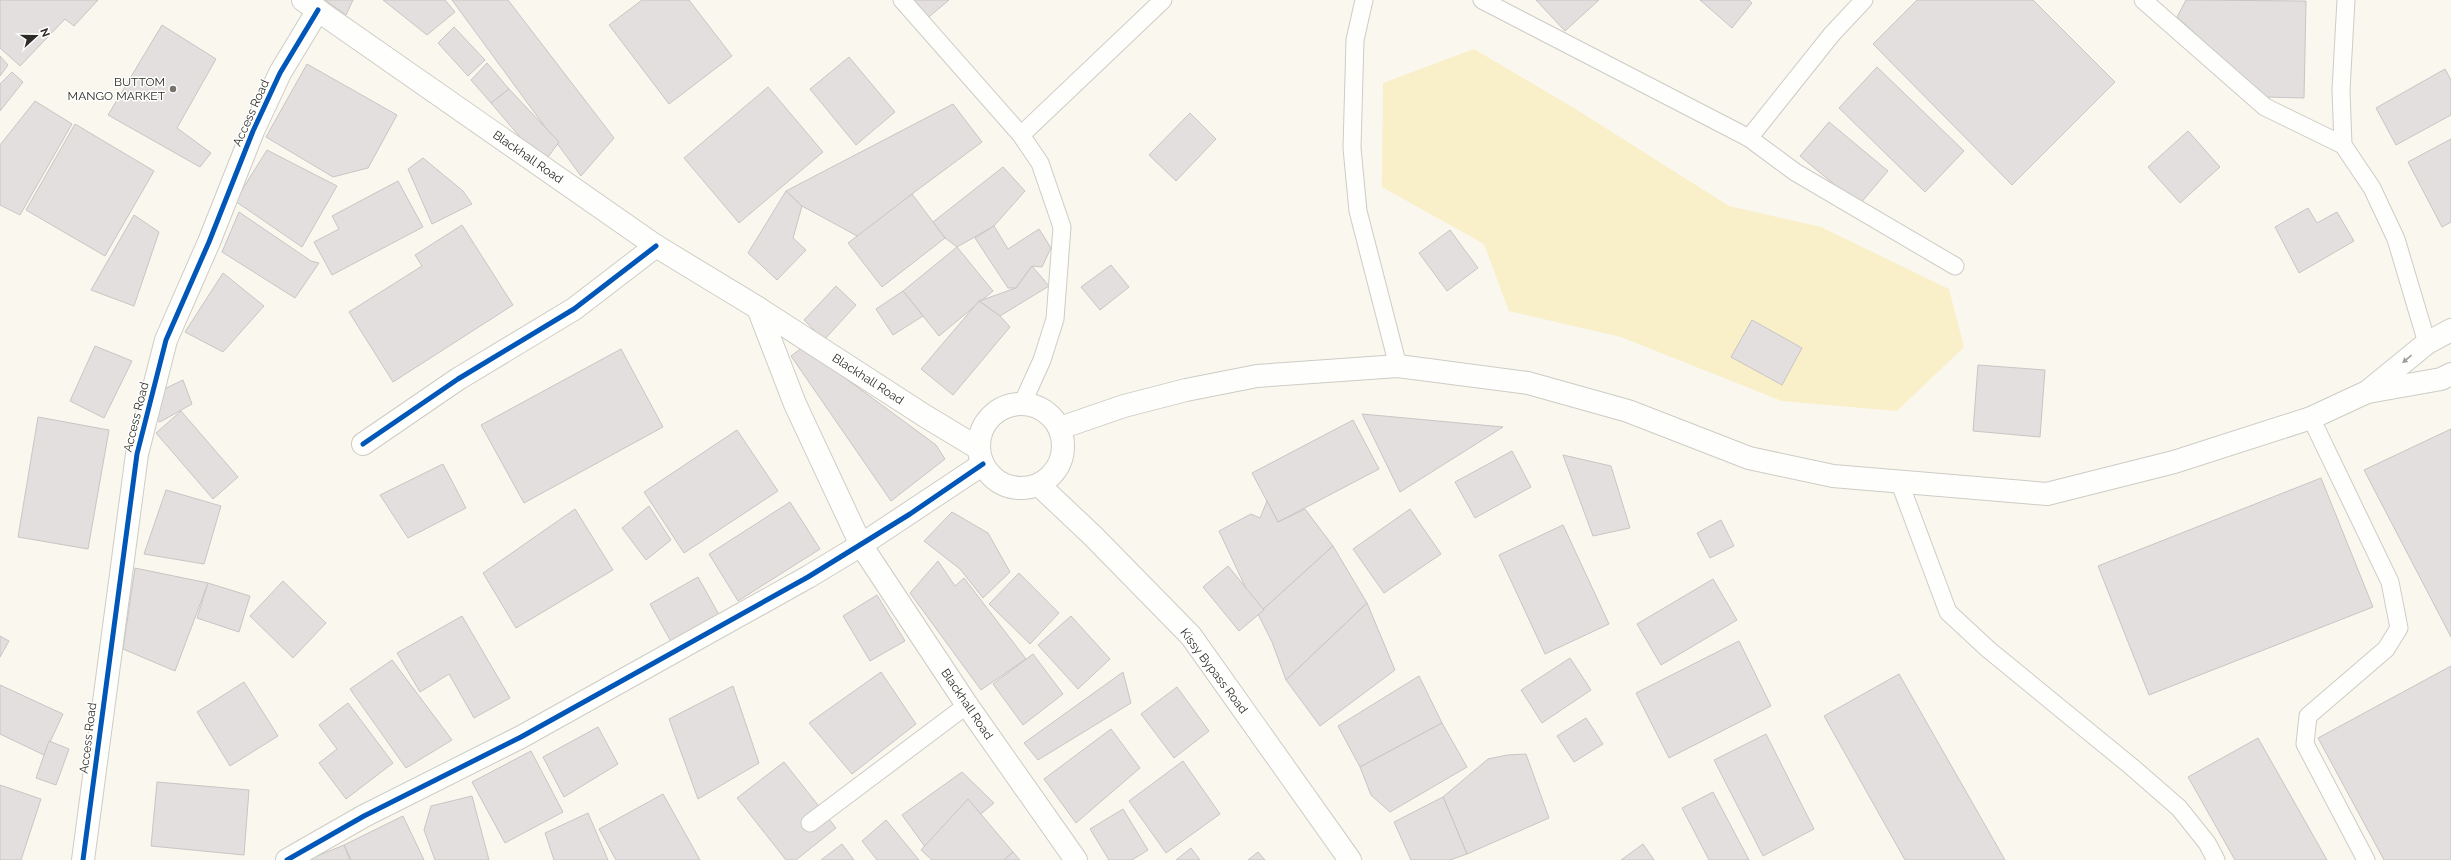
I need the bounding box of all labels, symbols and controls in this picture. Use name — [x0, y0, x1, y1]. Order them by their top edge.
north arrow — [16, 16, 56, 56]
text: N — [37, 26, 52, 39]
place label: BUTTOM MANGO MARKET — [68, 75, 166, 103]
street label: Access Road — [230, 78, 272, 148]
marker: BUTTOM MANGO MARKET — [168, 84, 178, 94]
street label: Blackhall Road — [490, 128, 566, 186]
street label: Blackhall Road — [830, 351, 906, 407]
one-way arrow — [2402, 354, 2412, 363]
street label: Access Road — [121, 381, 151, 453]
street label: Kissy Bypass Road — [1177, 626, 1251, 716]
street label: Blackhall Road — [938, 666, 996, 742]
street label: Access Road — [77, 702, 99, 774]

